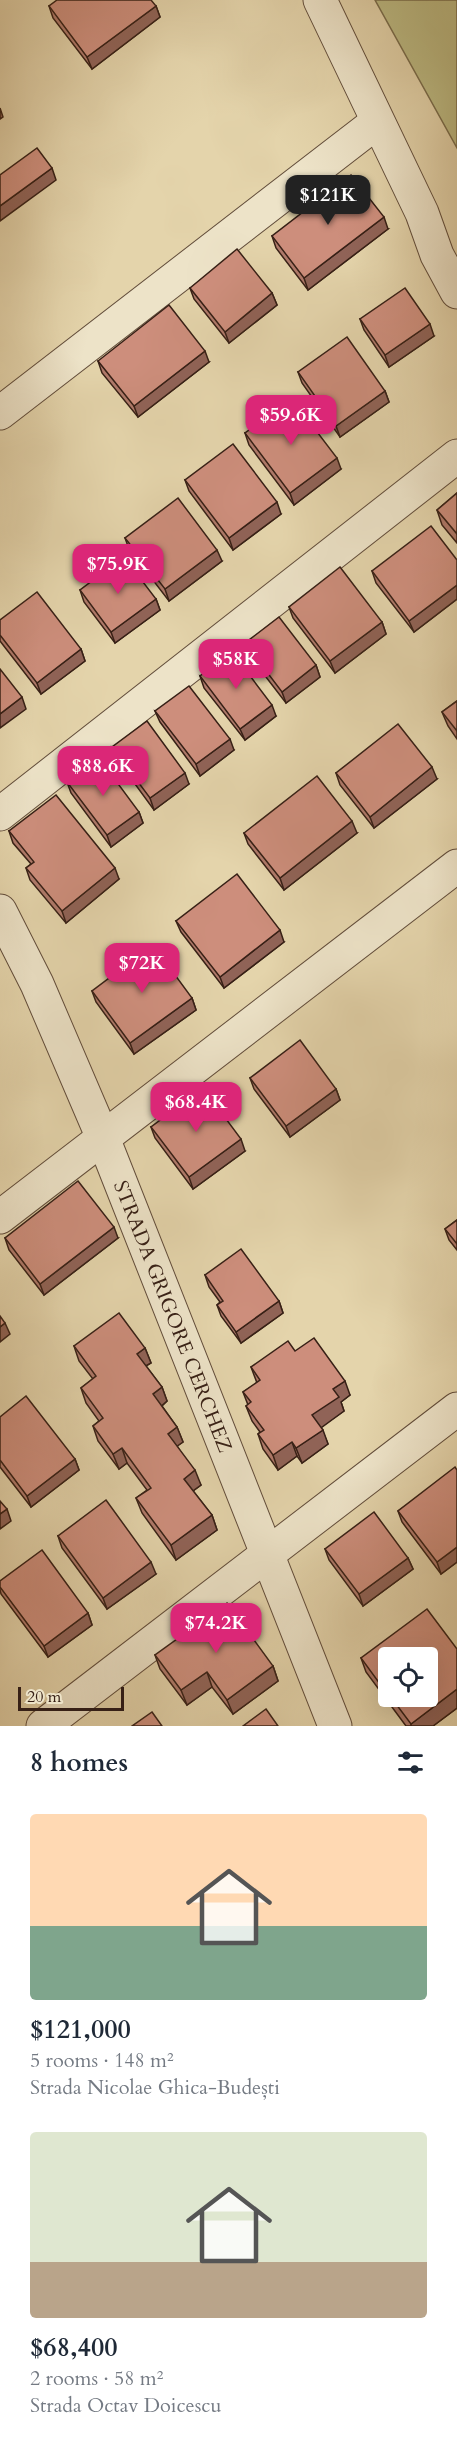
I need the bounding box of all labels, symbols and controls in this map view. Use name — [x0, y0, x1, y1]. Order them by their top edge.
pin: $121K — [286, 175, 370, 226]
text: $121K — [299, 181, 357, 208]
pin: $59.6K — [242, 395, 340, 446]
text: $59.6K — [260, 401, 322, 428]
pin: $75.9K — [69, 544, 167, 595]
text: $75.9K — [87, 550, 149, 577]
pin: $58K — [200, 639, 272, 690]
text: $58K — [213, 645, 259, 672]
pin: $88.6K — [54, 746, 152, 797]
text: $88.6K — [72, 752, 134, 779]
pin: $72K — [106, 943, 178, 994]
text: $72K — [119, 949, 165, 976]
pin: $68.4K — [147, 1082, 245, 1133]
text: $68.4K — [165, 1088, 227, 1115]
street label: STRADA GRIGORE CERCHEZ — [107, 1177, 239, 1456]
pin: $74.2K — [167, 1603, 265, 1654]
text: $74.2K — [185, 1609, 247, 1636]
map controls — [378, 1647, 438, 1707]
button: locate — [378, 1647, 438, 1707]
scale bar — [18, 1684, 124, 1712]
text: 20 m — [27, 1686, 61, 1708]
text: 8 homes — [30, 1745, 128, 1780]
icon: filters — [394, 1746, 427, 1779]
icon: home — [175, 1853, 283, 1961]
text: $121,000 — [30, 2012, 131, 2047]
text: 5 rooms · 148 m² — [30, 2047, 174, 2074]
text: Strada Nicolae Ghica-Budești — [30, 2074, 280, 2101]
icon: home — [175, 2171, 283, 2279]
text: $68,400 — [30, 2330, 118, 2365]
text: 2 rooms · 58 m² — [30, 2365, 163, 2392]
text: Strada Octav Doicescu — [30, 2392, 221, 2419]

